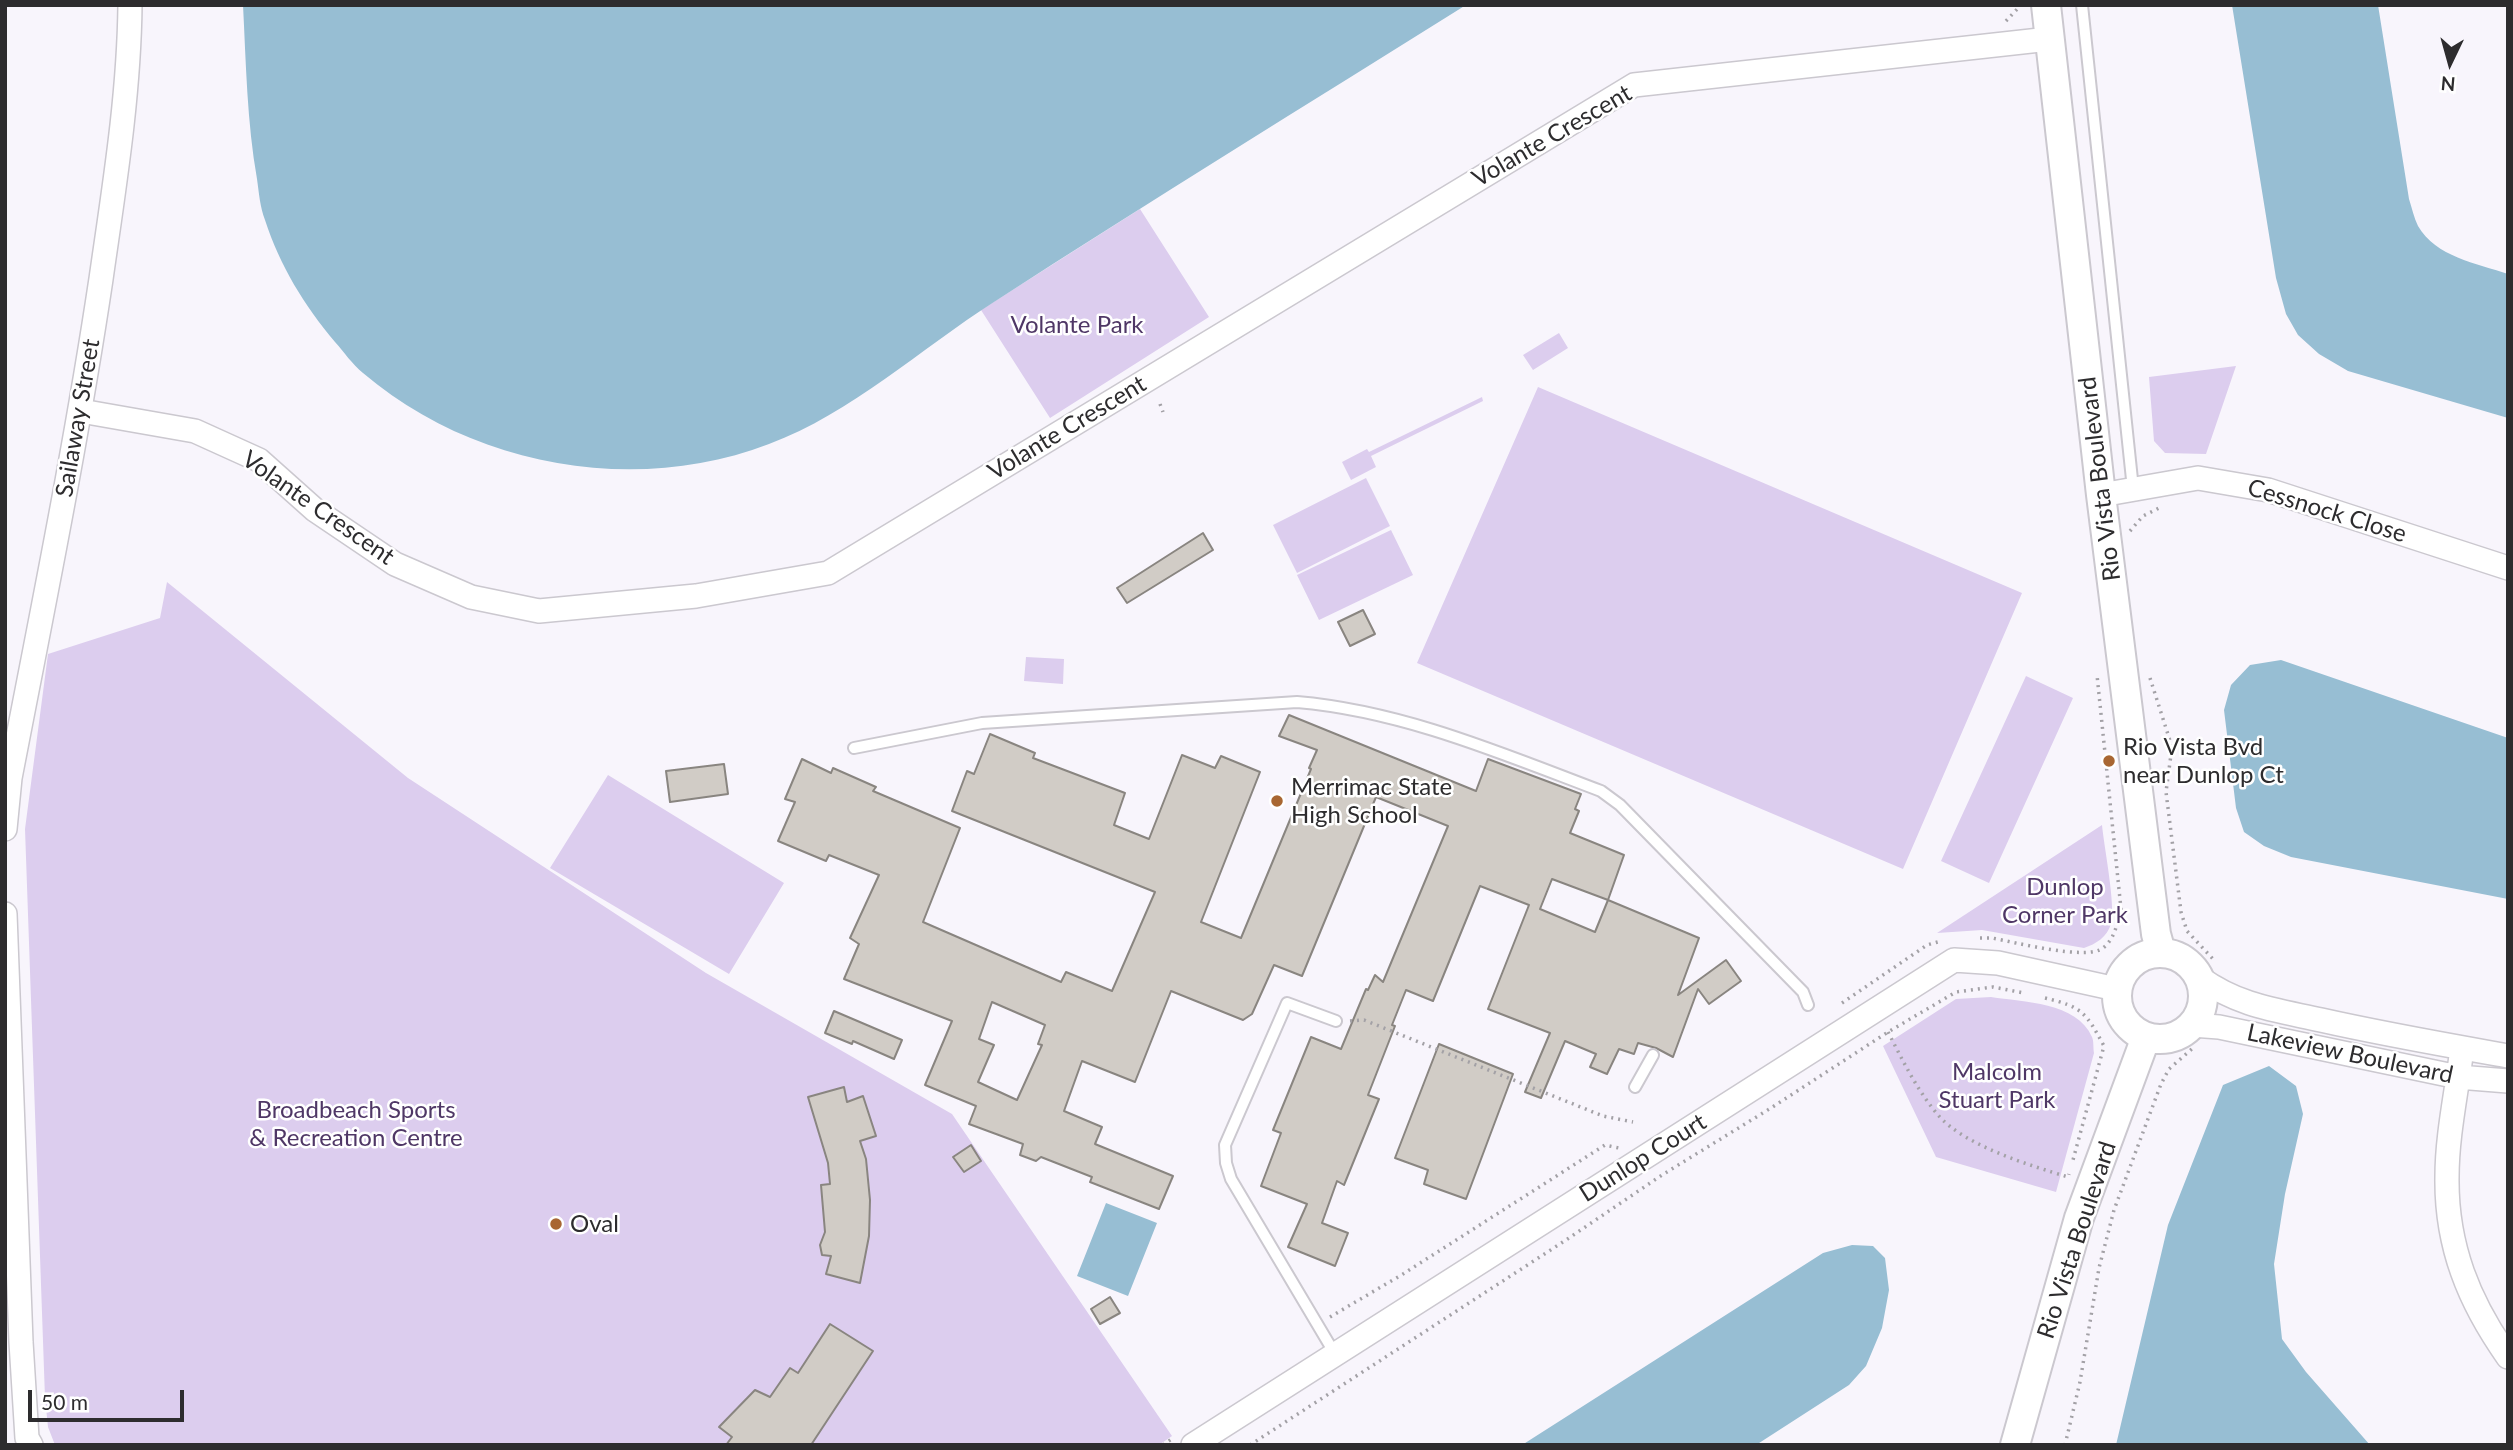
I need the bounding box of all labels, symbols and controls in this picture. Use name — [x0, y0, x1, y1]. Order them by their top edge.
north arrow — [2415, 28, 2485, 98]
text: N — [2440, 72, 2456, 97]
street label: Volante Crescent — [1467, 79, 1637, 193]
park label: Volante Park — [1010, 311, 1144, 339]
street label: Sailaway Street — [50, 337, 106, 499]
street label: Volante Crescent — [983, 369, 1151, 487]
street label: Rio Vista Boulevard — [2073, 375, 2127, 583]
street label: Volante Crescent — [236, 445, 400, 571]
street label: Cessnock Close — [2244, 473, 2410, 549]
place label: Rio Vista Bvd near Dunlop Ct — [2123, 733, 2284, 789]
marker: Rio Vista Bvd near Dunlop Ct — [2101, 753, 2117, 769]
place label: Merrimac State High School — [1291, 773, 1452, 829]
marker: Merrimac State High School — [1269, 793, 1285, 809]
park label: Dunlop Corner Park — [2002, 873, 2128, 929]
street label: Lakeview Boulevard — [2244, 1018, 2456, 1090]
park label: Malcolm Stuart Park — [1939, 1058, 2055, 1114]
park label: Broadbeach Sports & Recreation Centre — [249, 1096, 463, 1152]
street label: Dunlop Court — [1574, 1108, 1712, 1208]
street label: Rio Vista Boulevard — [2032, 1138, 2122, 1342]
place label: Oval — [570, 1210, 619, 1238]
marker: Oval — [548, 1216, 564, 1232]
scale bar — [32, 1376, 187, 1420]
text: 50 m — [41, 1389, 88, 1414]

